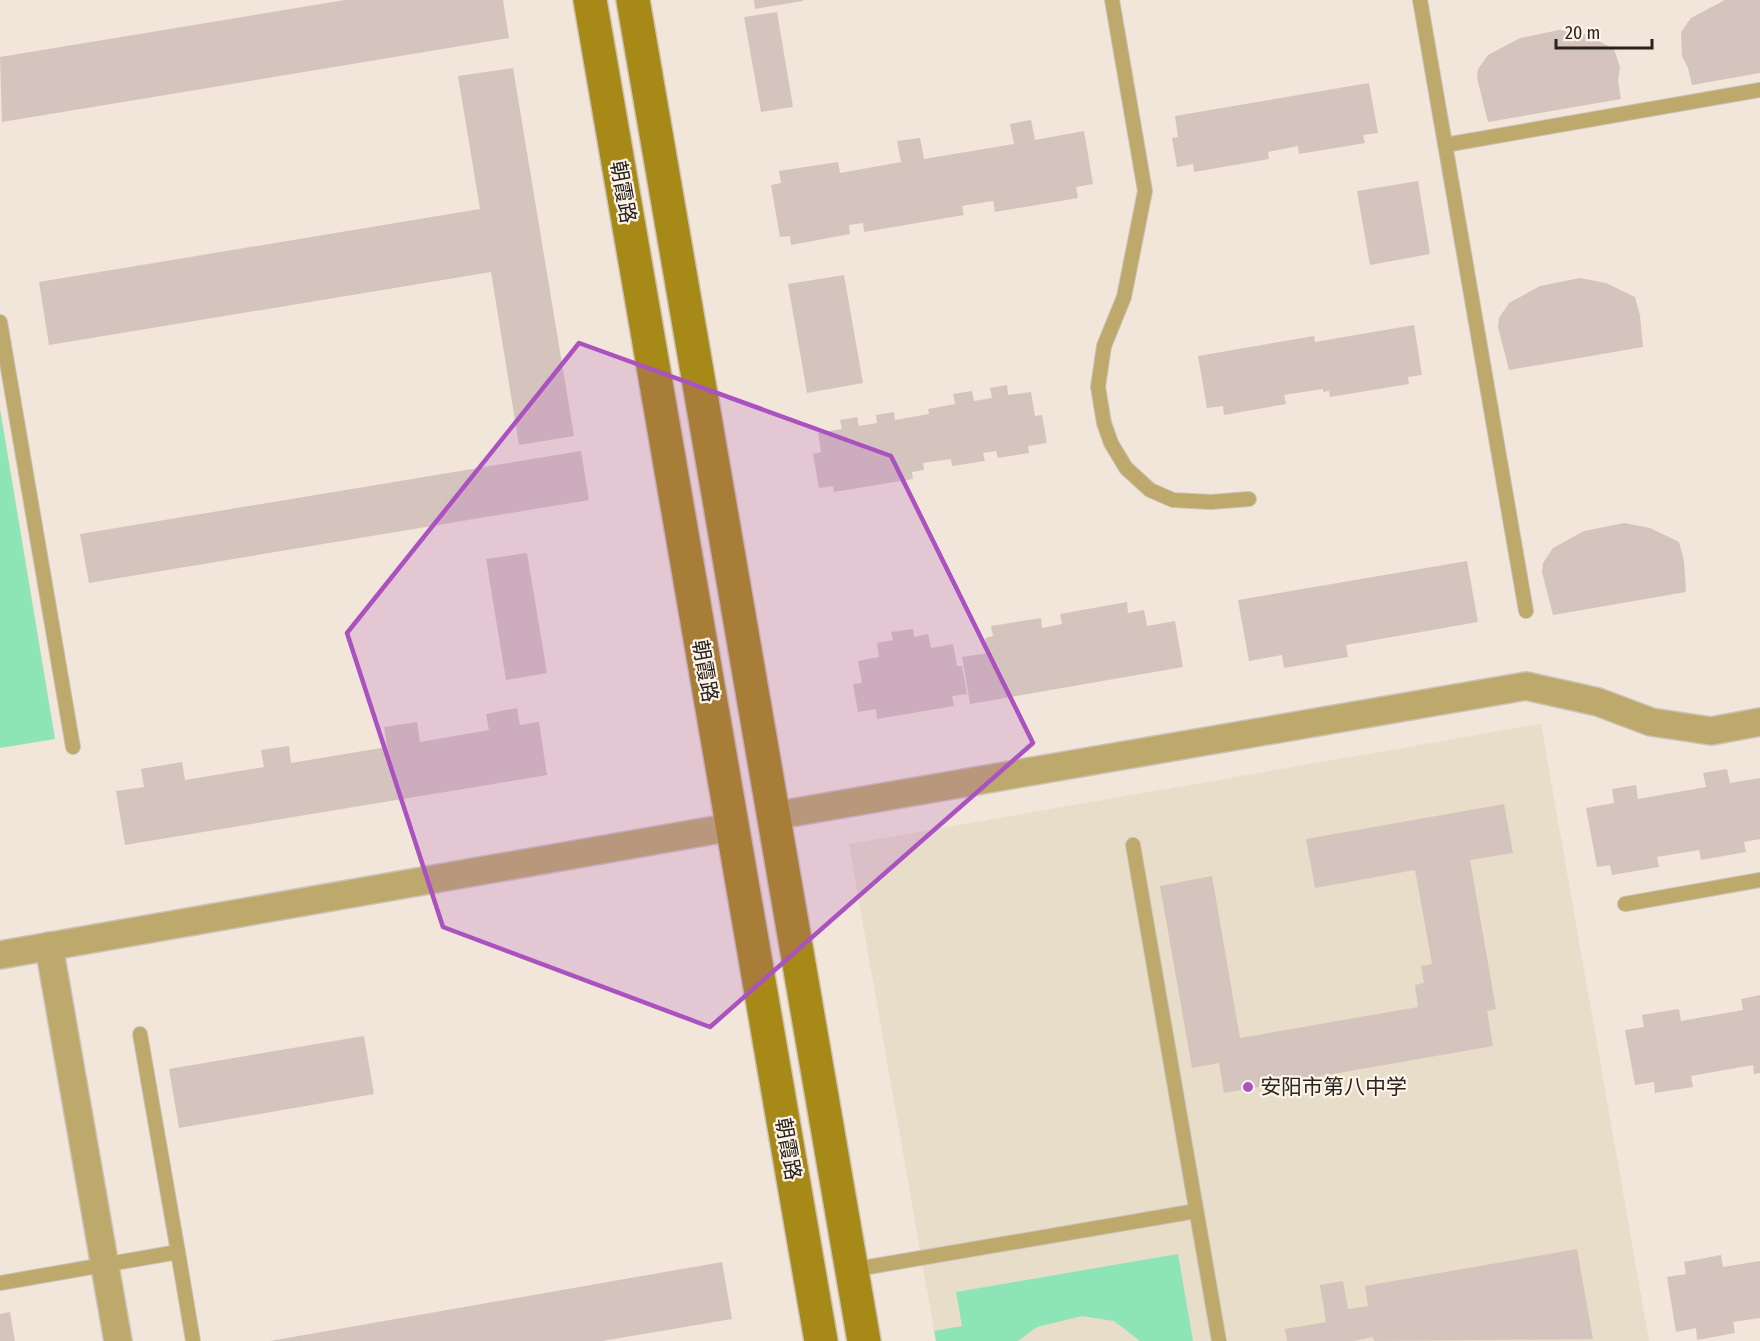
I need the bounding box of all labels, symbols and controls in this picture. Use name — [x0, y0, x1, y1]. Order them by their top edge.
scale bar — [1556, 12, 1652, 50]
text: 20 m — [1565, 22, 1600, 44]
street label: 朝霞路 — [605, 159, 641, 225]
street label: 朝霞路 — [687, 638, 723, 704]
place label: 安阳市第八中学 — [1260, 1074, 1407, 1100]
marker: 安阳市第八中学 — [1241, 1080, 1255, 1094]
street label: 朝霞路 — [770, 1116, 806, 1182]

